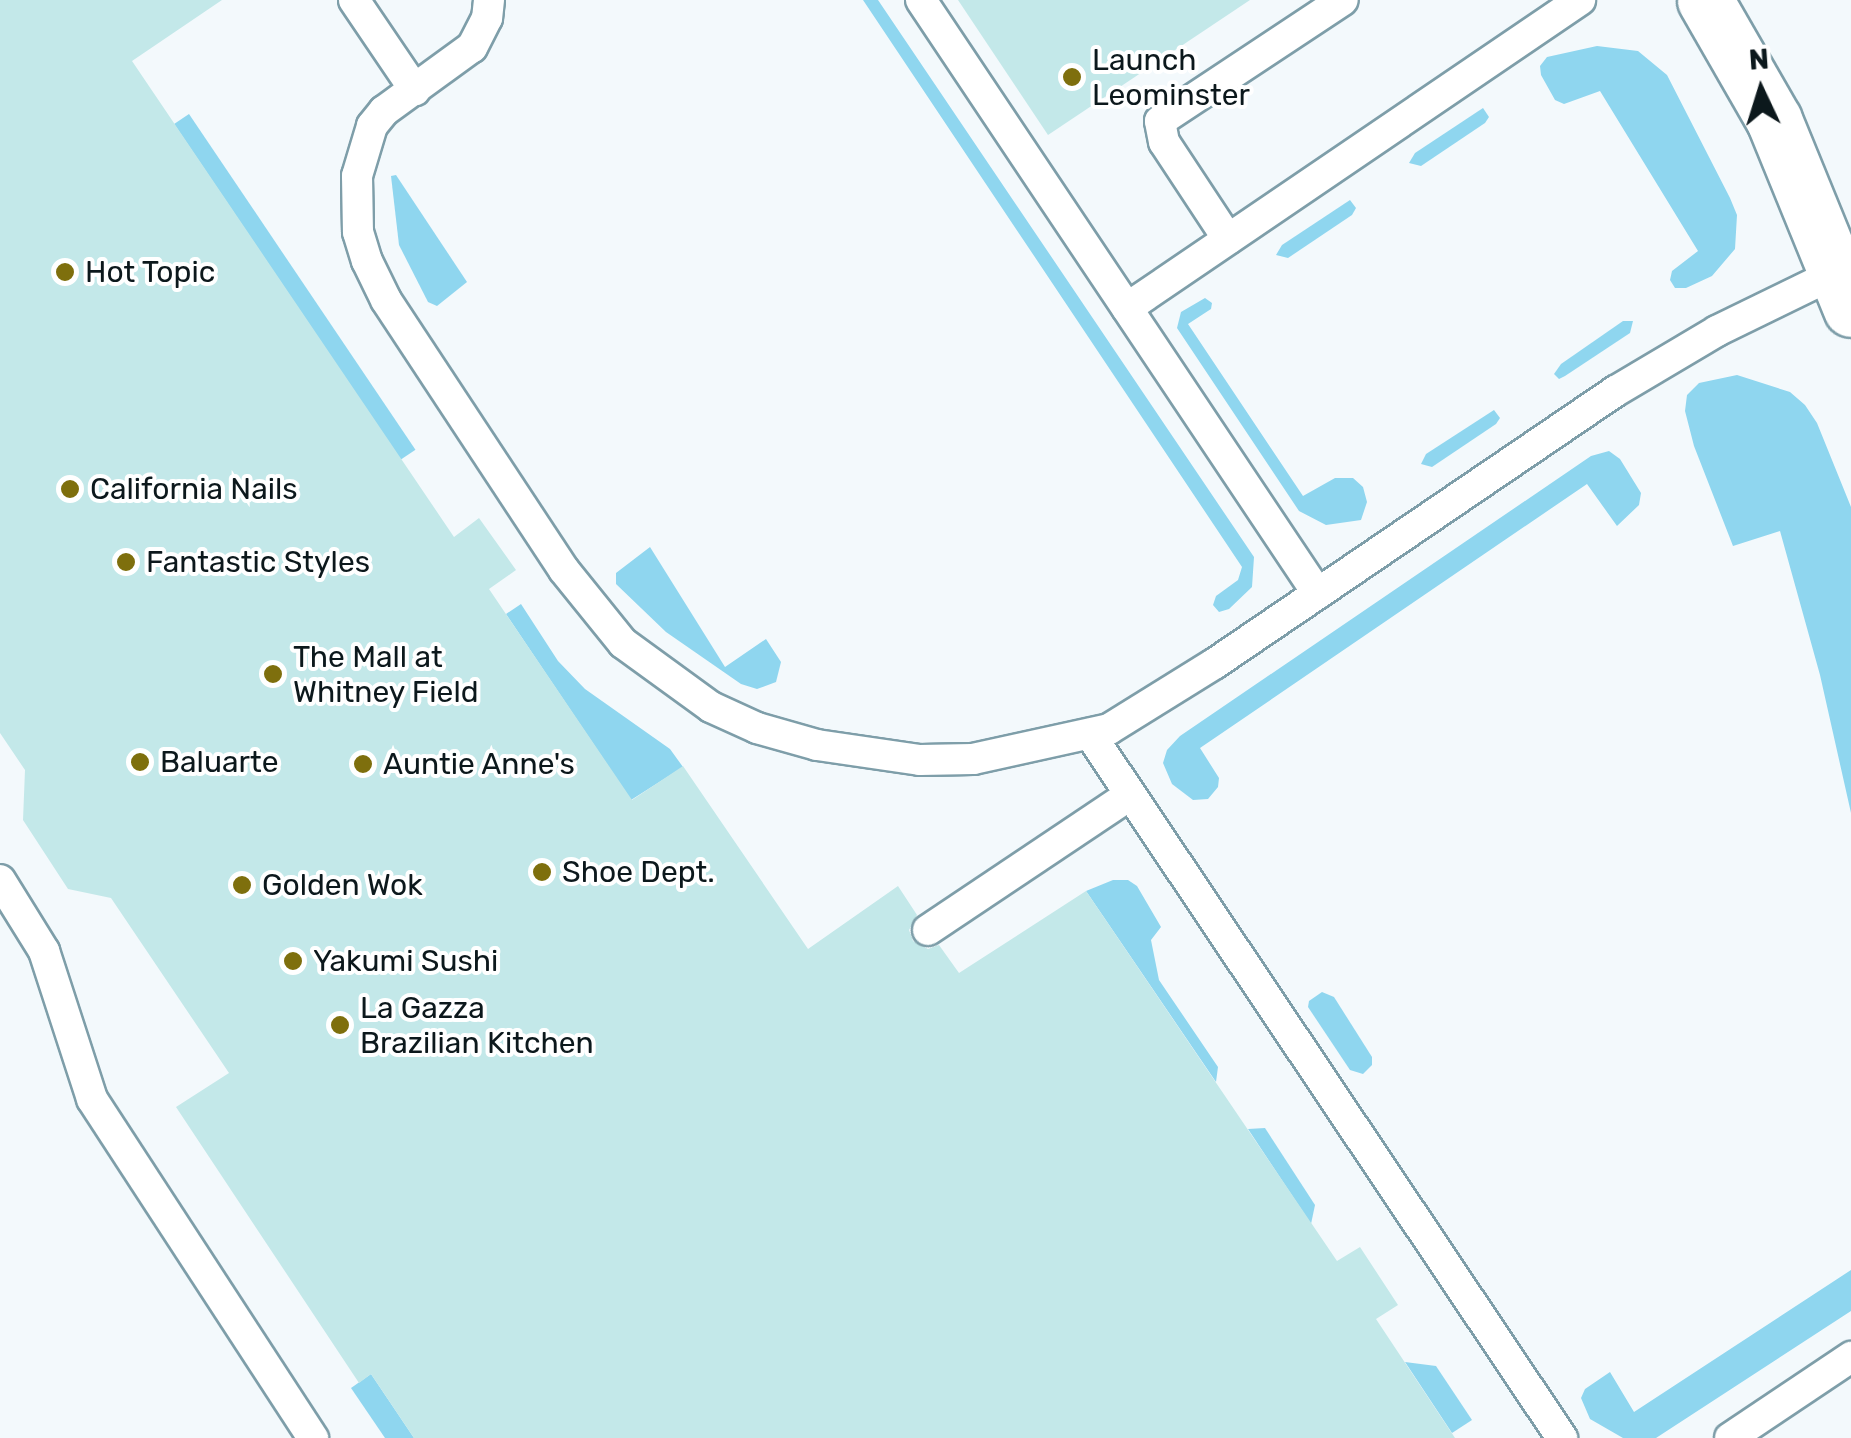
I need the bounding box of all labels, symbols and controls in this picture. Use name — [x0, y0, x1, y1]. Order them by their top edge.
north arrow — [1711, 40, 1811, 140]
place label: Launch Leominster — [1092, 42, 1250, 112]
text: N — [1748, 42, 1770, 77]
marker: Launch Leominster — [1061, 66, 1083, 88]
place label: Hot Topic — [85, 254, 216, 290]
marker: Hot Topic — [54, 261, 76, 283]
place label: California Nails — [90, 471, 298, 507]
marker: California Nails — [59, 478, 81, 500]
place label: Fantastic Styles — [146, 544, 370, 580]
marker: Fantastic Styles — [115, 551, 137, 573]
place label: The Mall at Whitney Field — [293, 639, 479, 710]
marker: The Mall at Whitney Field — [262, 663, 284, 685]
place label: Baluarte — [160, 744, 278, 780]
place label: Auntie Anne's — [383, 746, 576, 782]
marker: Baluarte — [129, 751, 151, 773]
marker: Auntie Anne's — [352, 753, 374, 775]
place label: Shoe Dept. — [562, 854, 715, 890]
marker: Shoe Dept. — [531, 861, 553, 883]
place label: Golden Wok — [262, 867, 423, 903]
marker: Golden Wok — [231, 874, 253, 896]
place label: Yakumi Sushi — [313, 943, 498, 979]
marker: Yakumi Sushi — [282, 950, 304, 972]
place label: La Gazza Brazilian Kitchen — [360, 990, 594, 1060]
marker: La Gazza Brazilian Kitchen — [329, 1014, 351, 1036]

